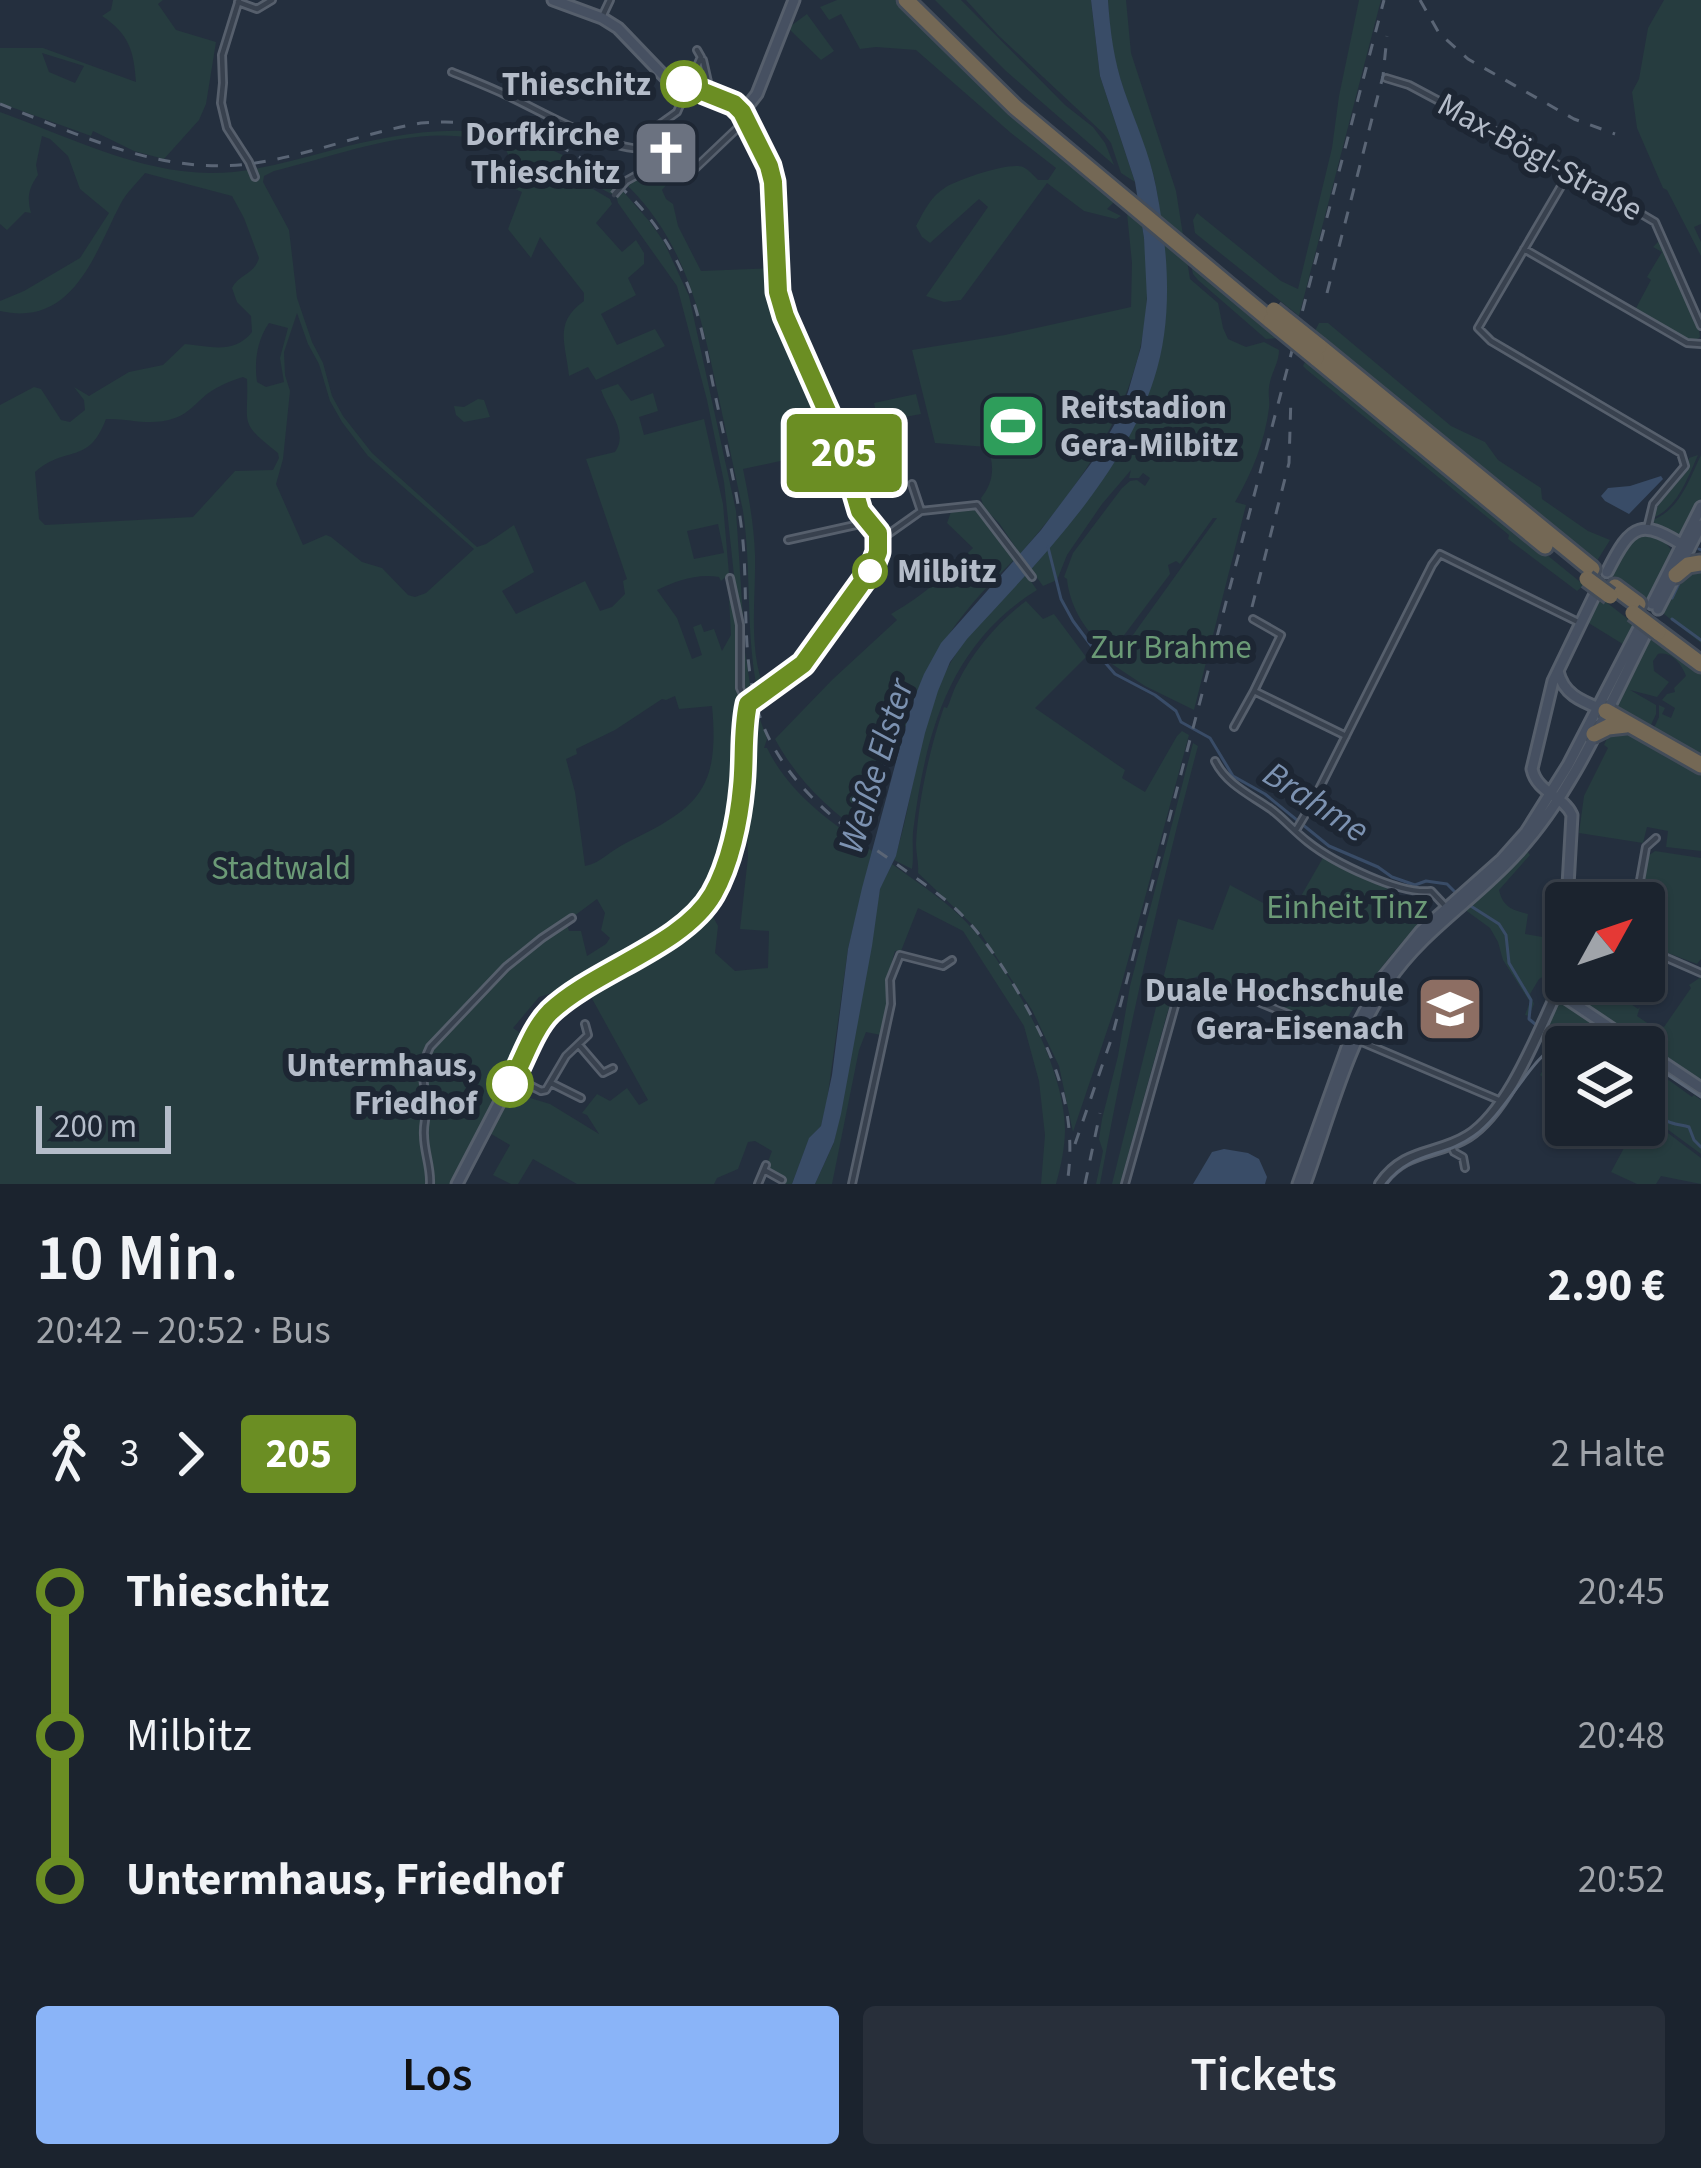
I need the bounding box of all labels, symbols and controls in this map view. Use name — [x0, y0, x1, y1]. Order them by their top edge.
place label: Thieschitz — [502, 61, 651, 108]
marker: Thieschitz — [662, 62, 706, 106]
street label: Max-Bögl-Straße — [1429, 81, 1651, 233]
place label: Dorfkirche Thieschitz — [465, 111, 620, 196]
church icon: Dorfkirche Thieschitz — [631, 118, 701, 188]
place label: Reitstadion Gera-Milbitz — [1060, 384, 1238, 469]
sports icon: Reitstadion Gera-Milbitz — [978, 391, 1048, 461]
line badge: 205 — [775, 414, 913, 492]
text: 205 — [811, 423, 877, 483]
place label: Milbitz — [897, 548, 997, 595]
marker: Milbitz — [854, 555, 886, 587]
park label: Zur Brahme — [1090, 624, 1252, 671]
water label: Weiße Elster — [825, 671, 927, 859]
water label: Brahme — [1253, 749, 1379, 855]
park label: Stadtwald — [211, 845, 351, 892]
north arrow — [1545, 882, 1665, 1002]
map controls — [1545, 882, 1665, 1146]
park label: Einheit Tinz — [1266, 884, 1428, 931]
place label: Duale Hochschule Gera-Eisenach — [1145, 967, 1404, 1052]
school or university icon: Duale Hochschule Gera-Eisenach — [1415, 974, 1485, 1044]
button: layers — [1545, 1026, 1665, 1146]
place label: Untermhaus, Friedhof — [286, 1042, 479, 1127]
marker: Untermhaus, Friedhof — [488, 1062, 532, 1106]
scale bar — [36, 1100, 171, 1153]
text: 200 m — [54, 1103, 137, 1150]
text: 10 Min. — [36, 1211, 239, 1305]
text: 2.90 € — [1547, 1254, 1665, 1318]
text: 20:42 – 20:52 · Bus — [36, 1303, 331, 1359]
icon: walk — [36, 1421, 102, 1487]
icon: forward — [157, 1421, 223, 1487]
text: 205 — [265, 1424, 332, 1484]
text: 3 — [120, 1426, 139, 1482]
text: 2 Halte — [1551, 1426, 1665, 1482]
text: Thieschitz — [126, 1560, 330, 1624]
text: 20:45 — [1578, 1564, 1665, 1620]
text: Milbitz — [126, 1704, 252, 1768]
text: 20:48 — [1578, 1708, 1665, 1764]
text: Untermhaus, Friedhof — [126, 1848, 563, 1912]
text: 20:52 — [1578, 1852, 1665, 1908]
button: Los — [36, 2006, 839, 2144]
button: Tickets — [863, 2006, 1665, 2144]

